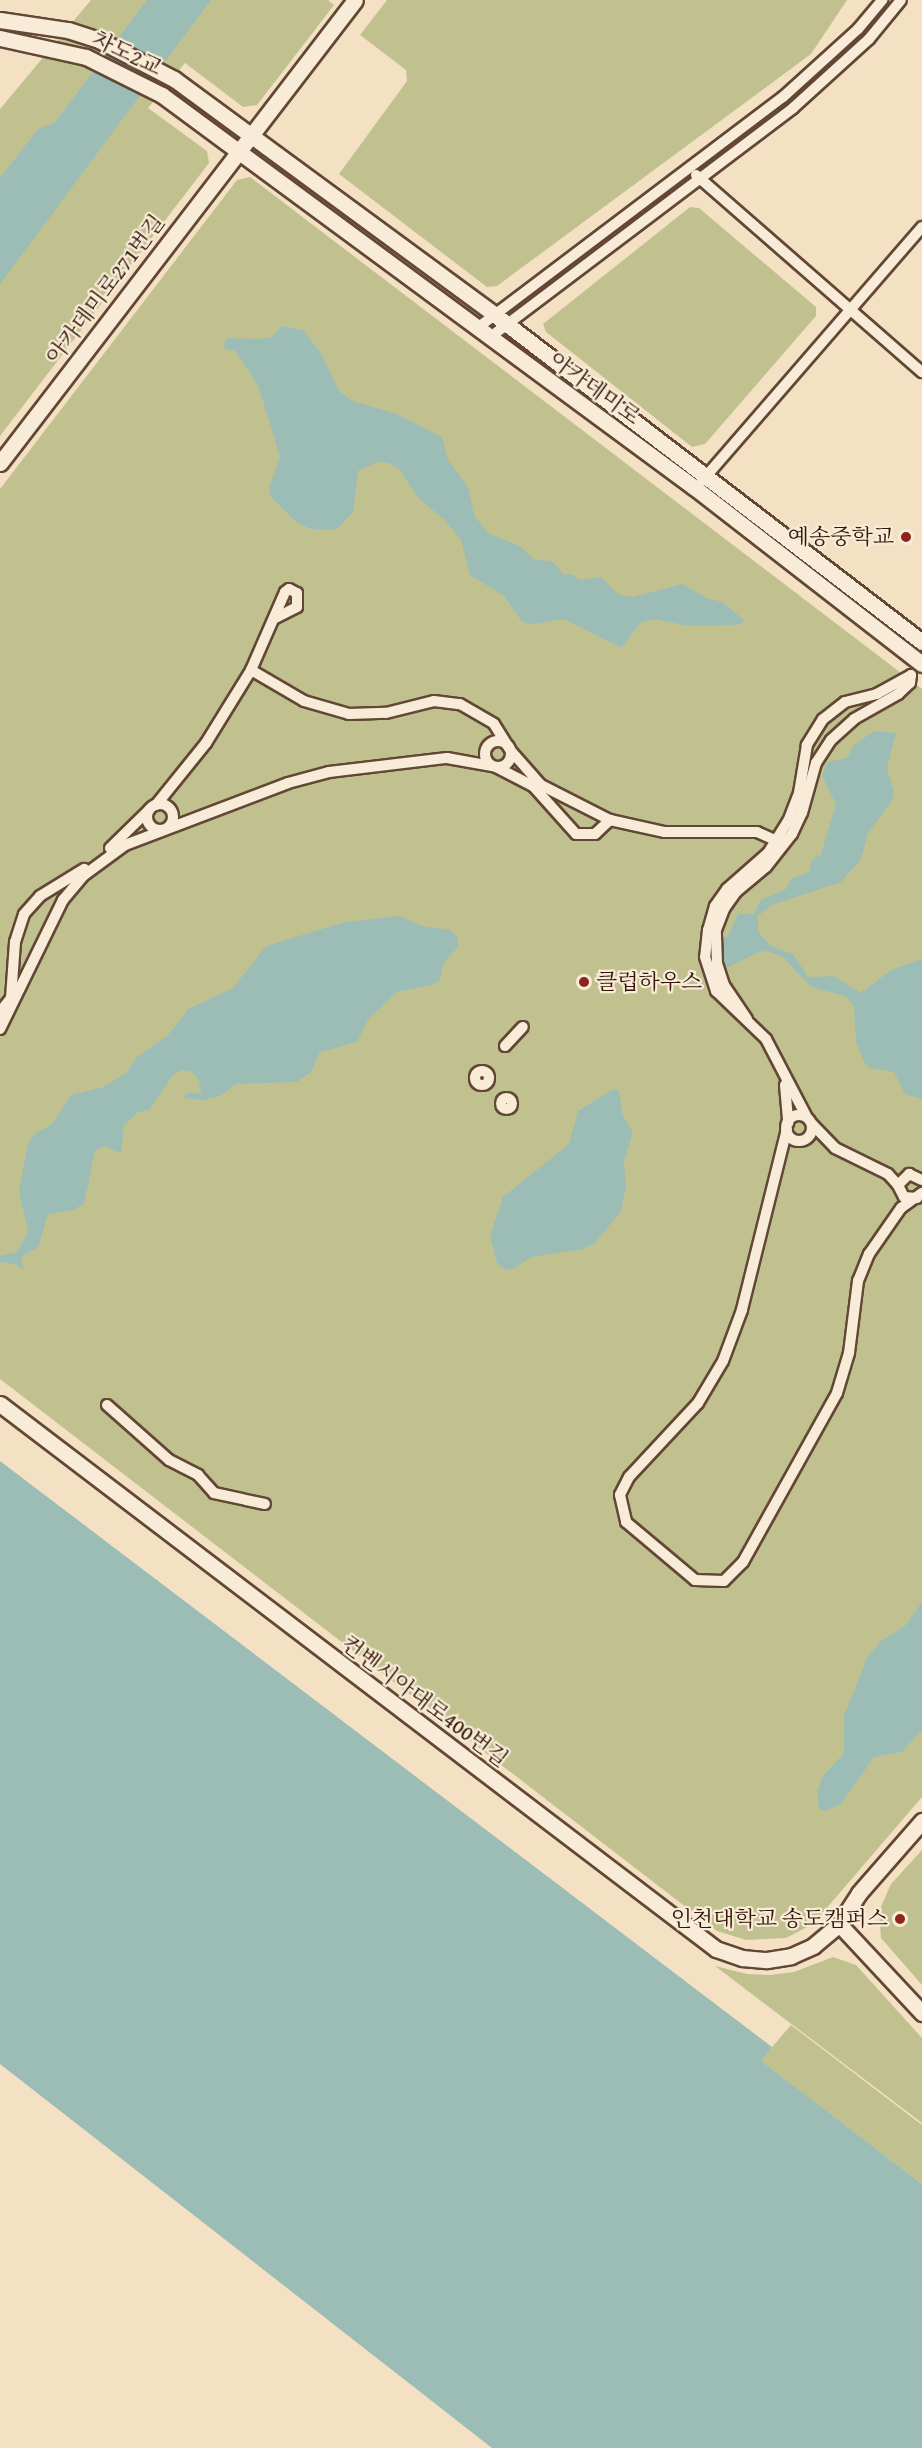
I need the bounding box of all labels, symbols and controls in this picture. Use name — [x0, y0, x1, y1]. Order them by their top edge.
street label: 차도2교 — [88, 25, 166, 81]
street label: 아카데미로271번길 — [40, 209, 170, 369]
street label: 아카데미로 — [544, 346, 646, 430]
place label: 예송중학교 — [788, 524, 894, 550]
marker: 예송중학교 — [899, 530, 913, 544]
place label: 클럽하우스 — [596, 969, 702, 995]
marker: 클럽하우스 — [577, 975, 591, 989]
street label: 컨벤시아대로400번길 — [336, 1630, 514, 1772]
place label: 인천대학교 송도캠퍼스 — [671, 1906, 888, 1932]
marker: 인천대학교 송도캠퍼스 — [893, 1912, 907, 1926]

